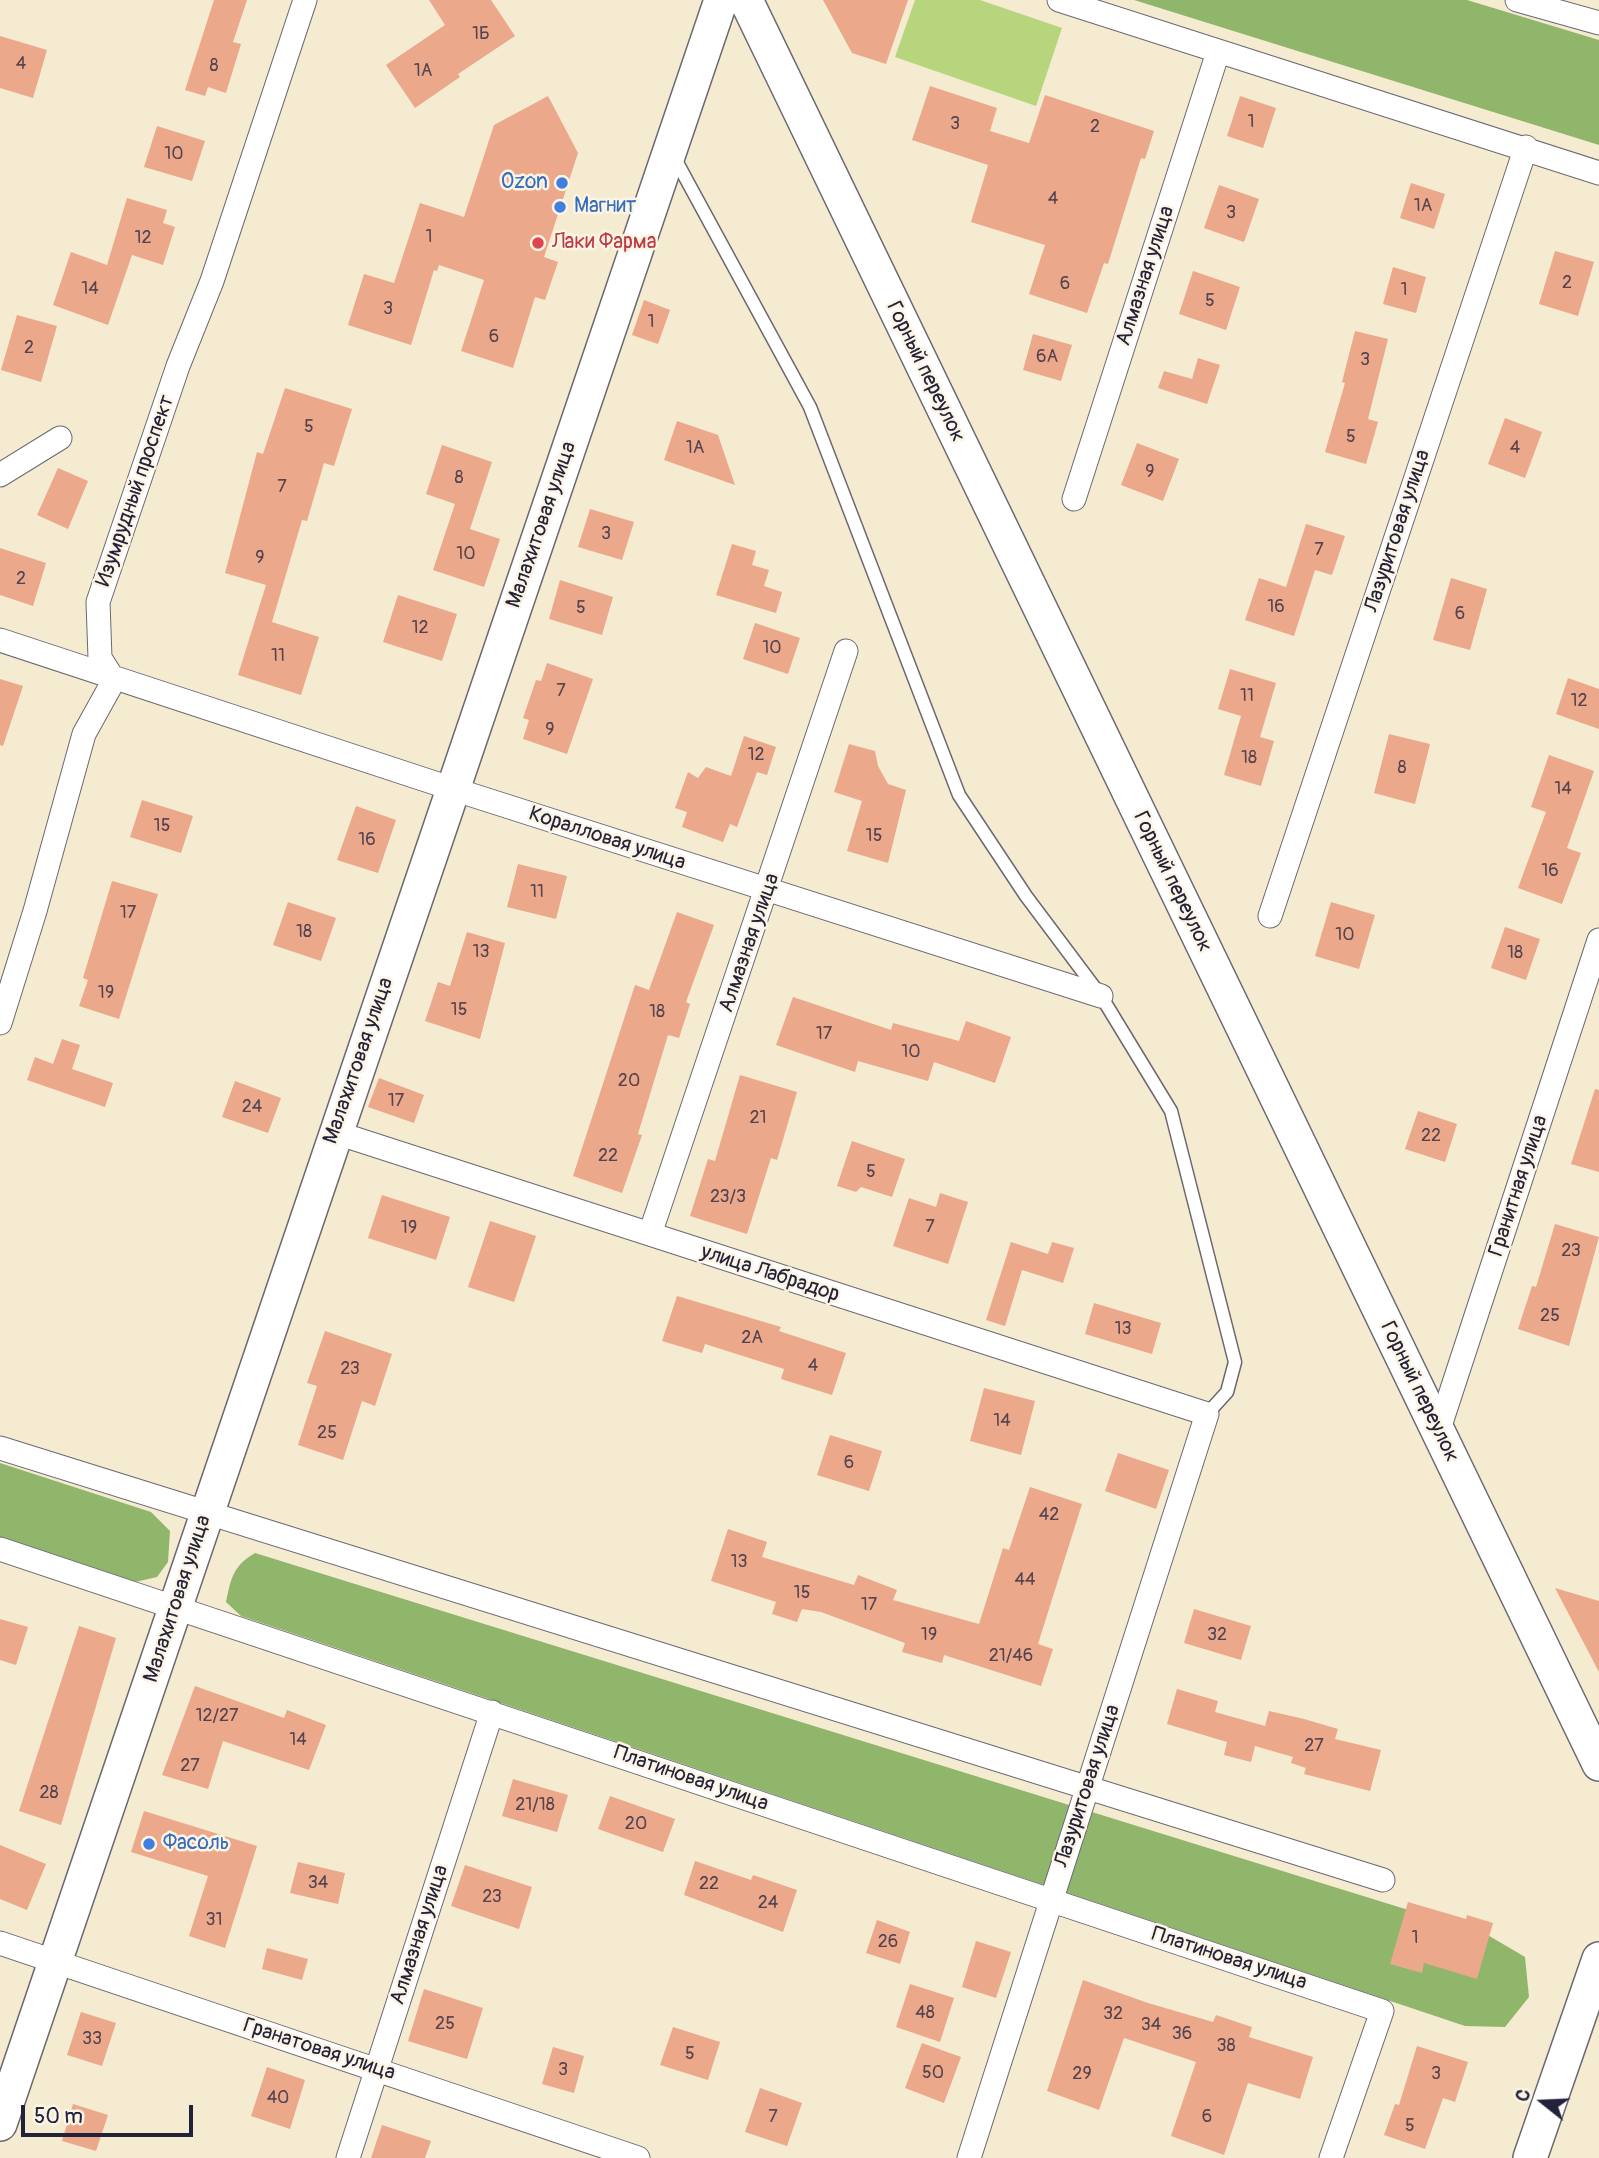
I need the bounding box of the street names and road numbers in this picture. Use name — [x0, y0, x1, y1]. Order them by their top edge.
street label: Алмазная улица — [1112, 203, 1180, 349]
street label: Горный переулок — [880, 298, 970, 446]
street label: Изумрудный проспект — [91, 392, 181, 590]
street label: Малахитовая улица — [502, 439, 582, 611]
street label: Лазуритовая улица — [1360, 447, 1436, 615]
street label: Коралловая улица — [525, 802, 689, 876]
street label: Горный переулок — [1127, 808, 1217, 956]
street label: Алмазная улица — [714, 870, 786, 1016]
street label: Малахитовая улица — [319, 975, 399, 1147]
street label: Гранитная улица — [1484, 1112, 1554, 1260]
street label: улица Лабрадор — [698, 1240, 842, 1308]
street label: Горный переулок — [1374, 1318, 1464, 1466]
street label: Малахитовая улица — [139, 1512, 217, 1686]
street label: Лазуритовая улица — [1050, 1702, 1126, 1870]
street label: Платиновая улица — [610, 1741, 772, 1817]
street label: Алмазная улица — [386, 1862, 454, 2008]
street label: Платиновая улица — [1148, 1922, 1310, 1996]
street label: Гранатовая улица — [240, 2014, 398, 2086]

